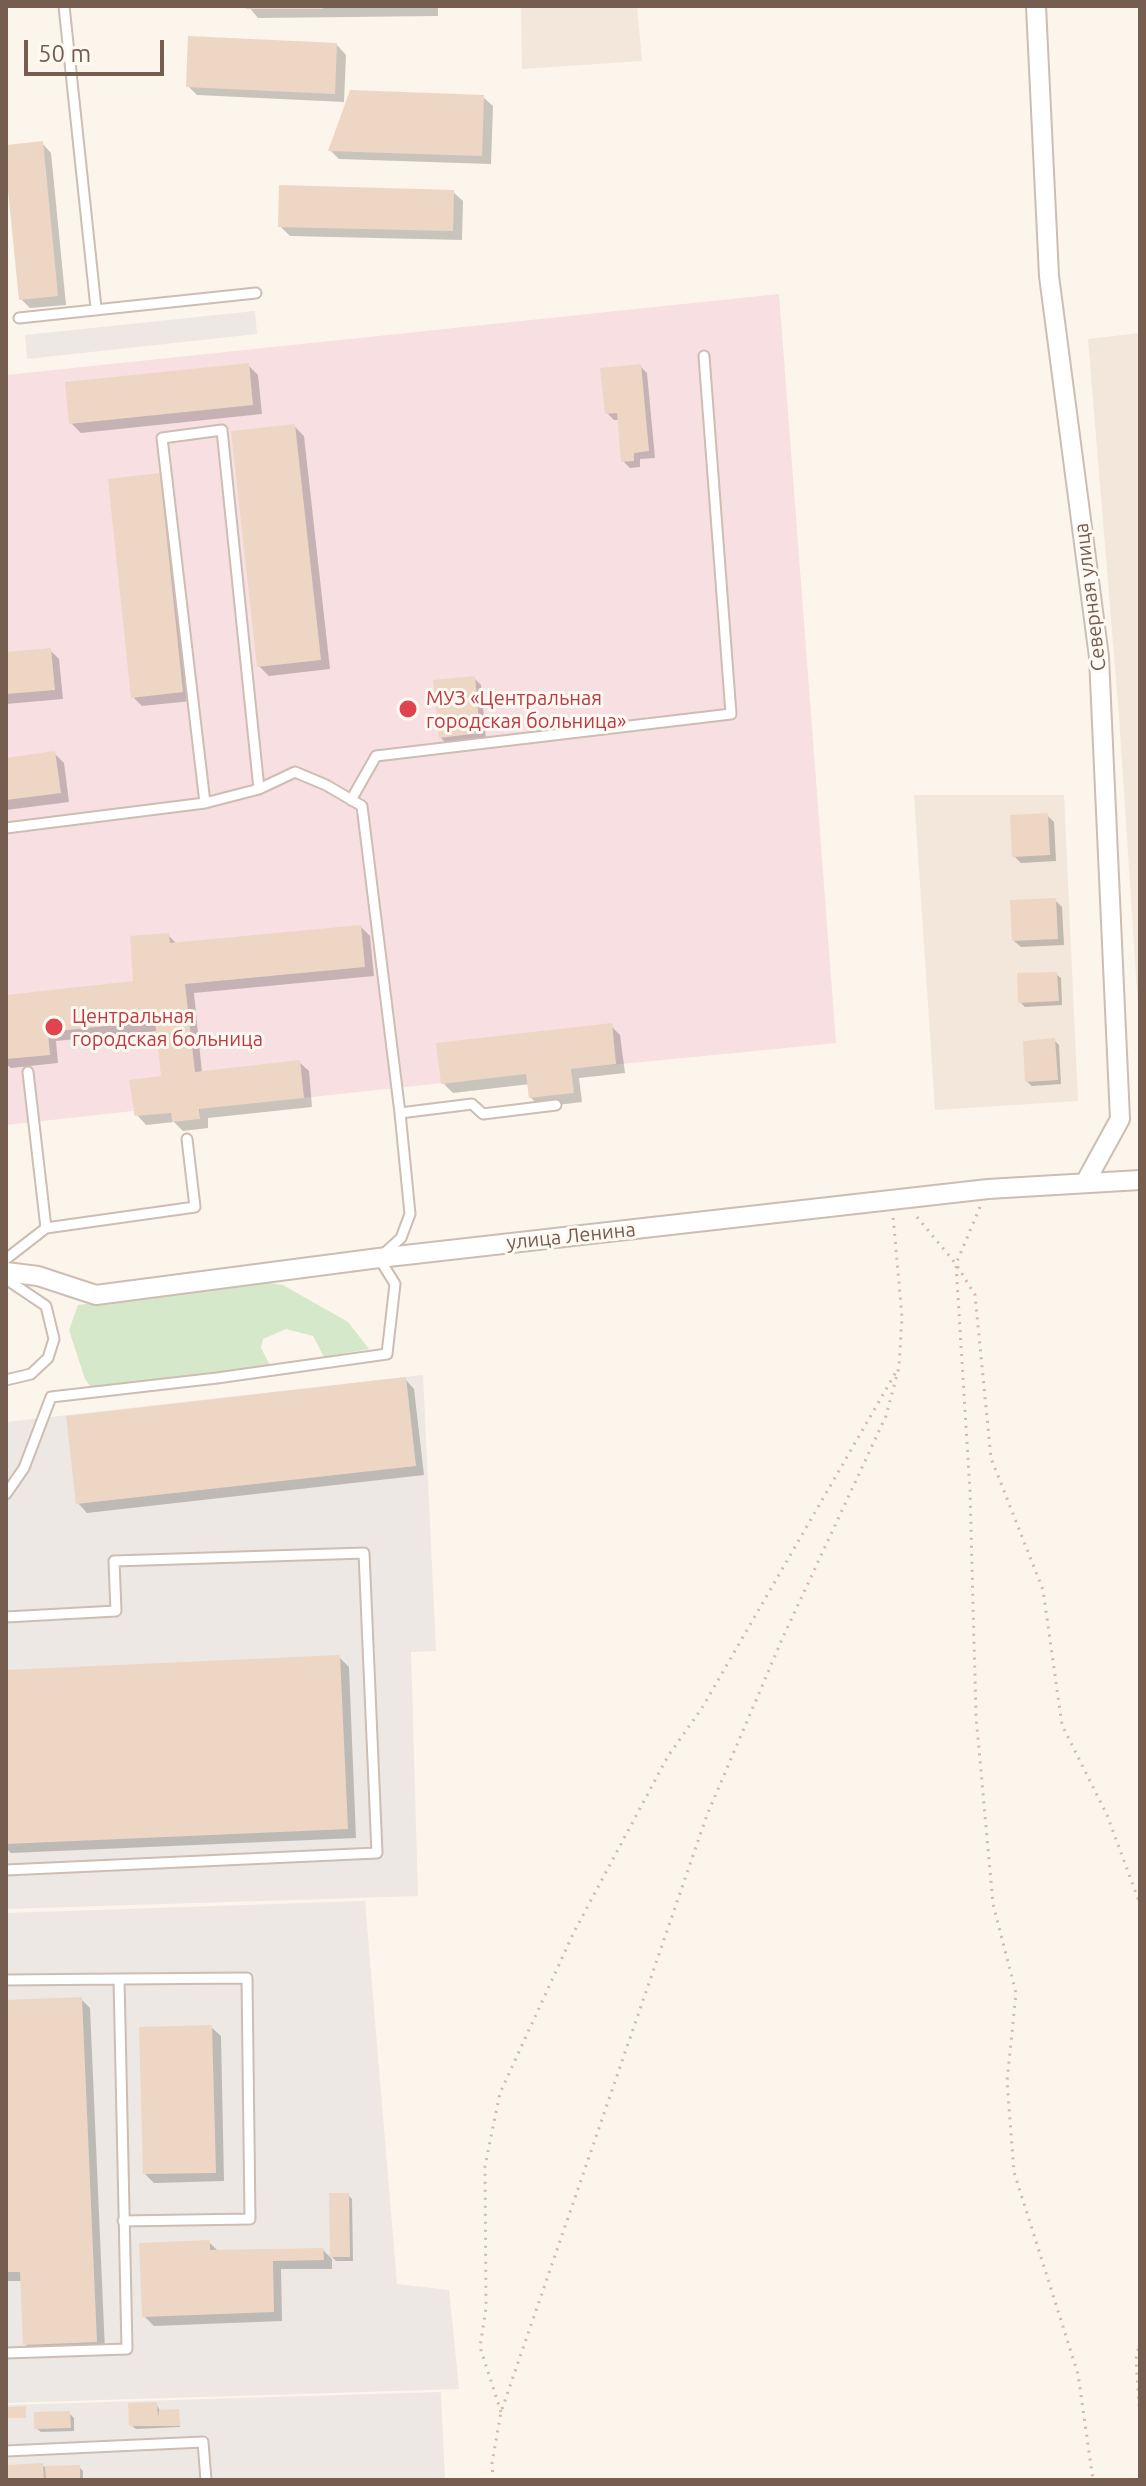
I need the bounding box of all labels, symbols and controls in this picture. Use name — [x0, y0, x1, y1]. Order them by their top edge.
scale bar — [28, 24, 168, 74]
text: 50 m — [38, 40, 91, 67]
street label: Северная улица — [1069, 522, 1111, 672]
place label: МУЗ «Центральная городская больница» — [426, 686, 626, 733]
marker: МУЗ «Центральная городская больница» — [397, 698, 419, 720]
place label: Центральная городская больница — [72, 1004, 263, 1051]
marker: Центральная городская больница — [43, 1016, 65, 1038]
street label: улица Ленина — [505, 1217, 637, 1255]

